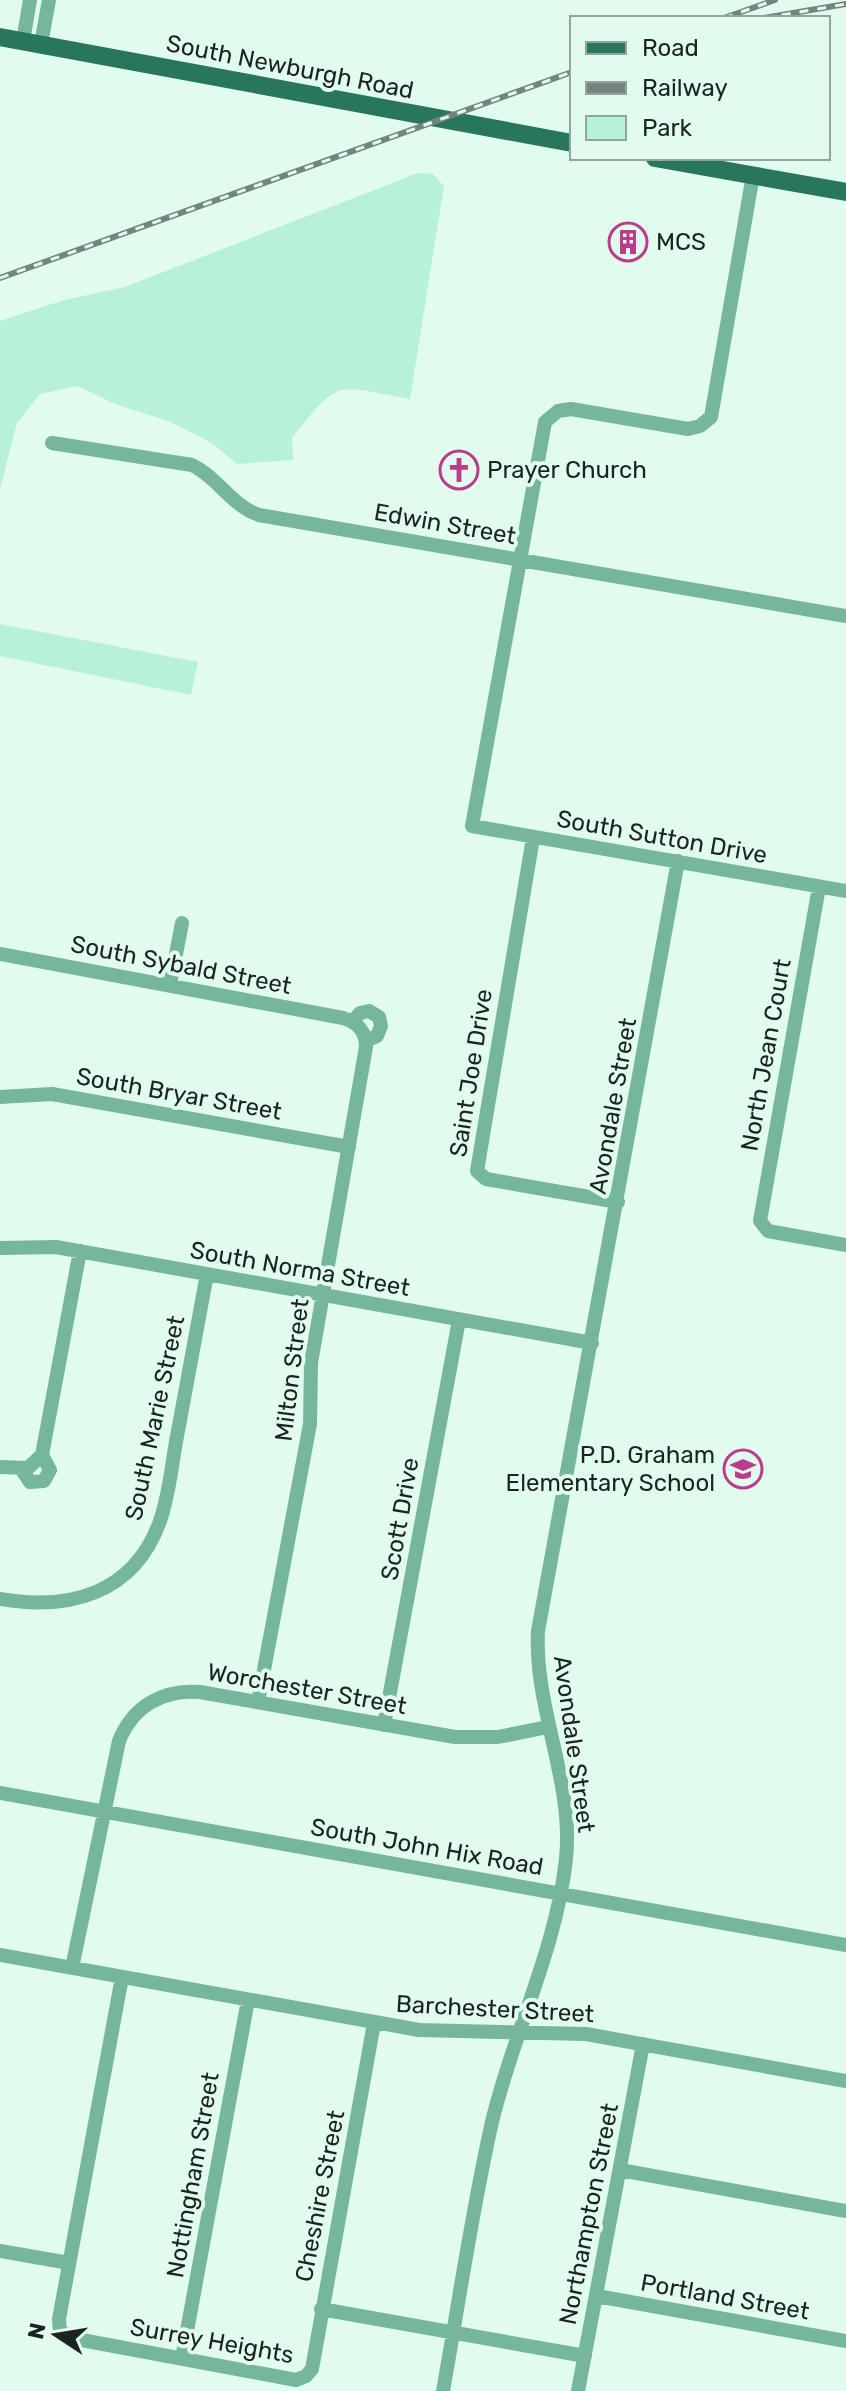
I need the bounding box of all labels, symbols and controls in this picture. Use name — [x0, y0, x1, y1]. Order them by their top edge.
legend — [570, 16, 830, 160]
street label: South Newburgh Road — [164, 29, 416, 105]
text: Road — [642, 34, 699, 62]
text: Railway — [642, 74, 728, 102]
text: Park — [642, 114, 693, 142]
building icon: MCS — [607, 221, 649, 263]
place label: MCS — [656, 228, 706, 256]
church icon: Prayer Church — [438, 449, 480, 491]
place label: Prayer Church — [487, 456, 647, 484]
street label: Edwin Street — [372, 498, 518, 550]
street label: South Sutton Drive — [555, 805, 769, 869]
street label: South Sybald Street — [68, 930, 294, 1000]
street label: North Jean Court — [735, 957, 797, 1153]
street label: Saint Joe Drive — [444, 987, 498, 1159]
street label: Avondale Street — [584, 1016, 642, 1196]
street label: South Bryar Street — [74, 1062, 284, 1126]
street label: South Norma Street — [188, 1236, 412, 1302]
street label: Milton Street — [269, 1297, 315, 1443]
street label: South Marie Street — [120, 1313, 190, 1523]
place label: P.D. Graham Elementary School — [506, 1441, 715, 1497]
school or university icon: P.D. Graham Elementary School — [722, 1448, 764, 1490]
street label: Scott Drive — [375, 1455, 425, 1583]
street label: Avondale Street — [548, 1654, 600, 1834]
street label: Worchester Street — [205, 1658, 409, 1720]
street label: South John Hix Road — [309, 1813, 545, 1881]
street label: Barchester Street — [395, 1990, 595, 2028]
street label: Nottingham Street — [161, 2070, 225, 2280]
street label: Northampton Street — [554, 2101, 624, 2327]
street label: Cheshire Street — [290, 2108, 350, 2284]
street label: Portland Street — [639, 2268, 811, 2326]
north arrow — [16, 2295, 96, 2375]
street label: Surrey Heights — [128, 2313, 296, 2369]
text: N — [22, 2320, 52, 2341]

